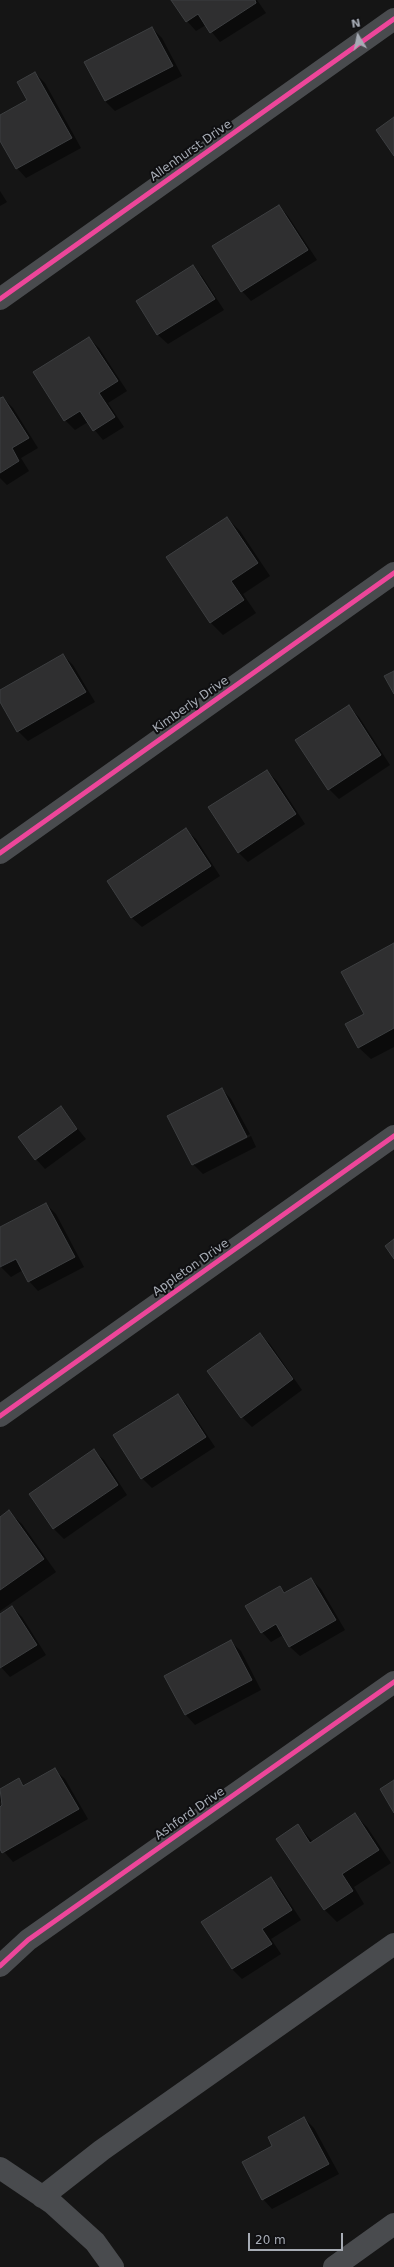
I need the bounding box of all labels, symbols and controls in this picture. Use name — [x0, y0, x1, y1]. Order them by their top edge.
north arrow — [338, 16, 378, 56]
text: N — [350, 16, 361, 31]
street label: Allenhurst Drive — [147, 117, 235, 185]
street label: Kimberly Drive — [150, 674, 232, 736]
street label: Appleton Drive — [150, 1236, 232, 1300]
street label: Ashford Drive — [152, 1785, 228, 1843]
scale bar — [250, 2225, 345, 2251]
text: 20 m — [255, 2233, 286, 2247]

